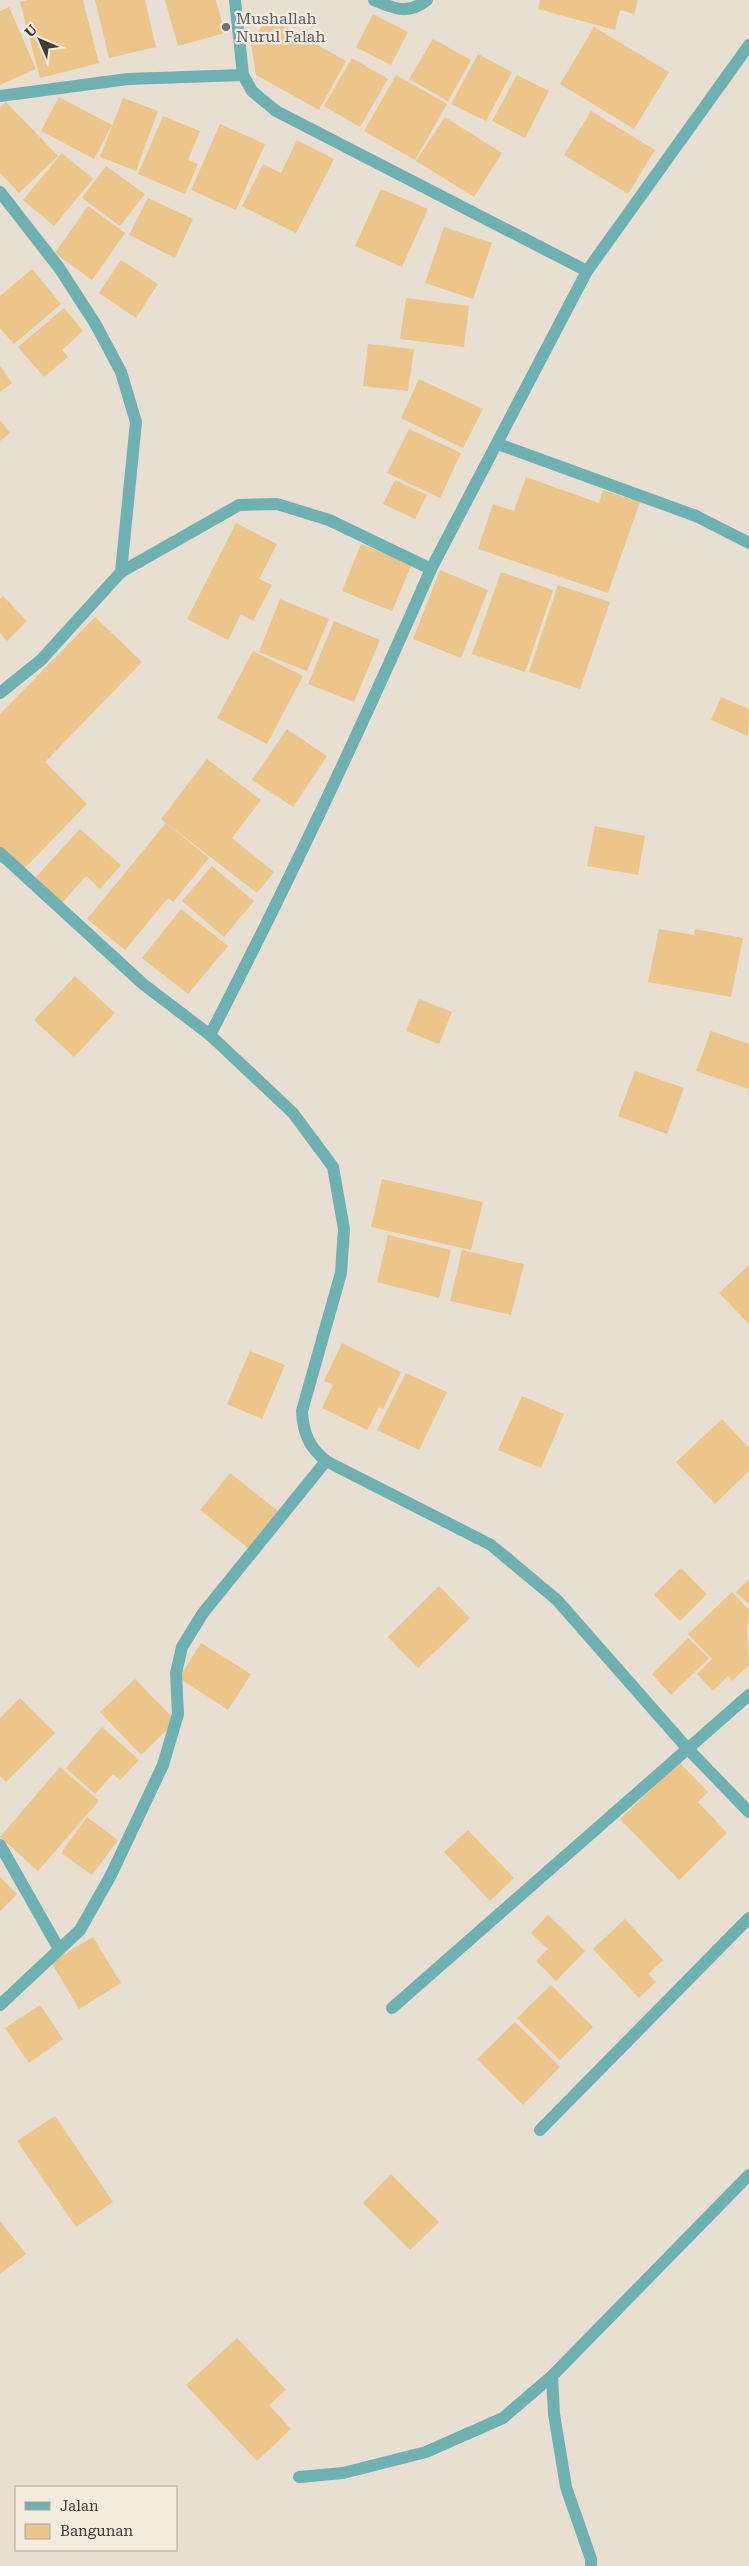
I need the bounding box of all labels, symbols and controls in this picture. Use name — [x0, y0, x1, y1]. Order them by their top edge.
place label: Mushallah Nurul Falah — [236, 9, 326, 46]
north arrow — [15, 15, 65, 65]
text: U — [21, 21, 40, 40]
marker: Mushallah Nurul Falah — [220, 21, 232, 33]
legend — [15, 2486, 178, 2551]
text: Jalan — [60, 2497, 99, 2515]
text: Bangunan — [60, 2522, 133, 2540]

